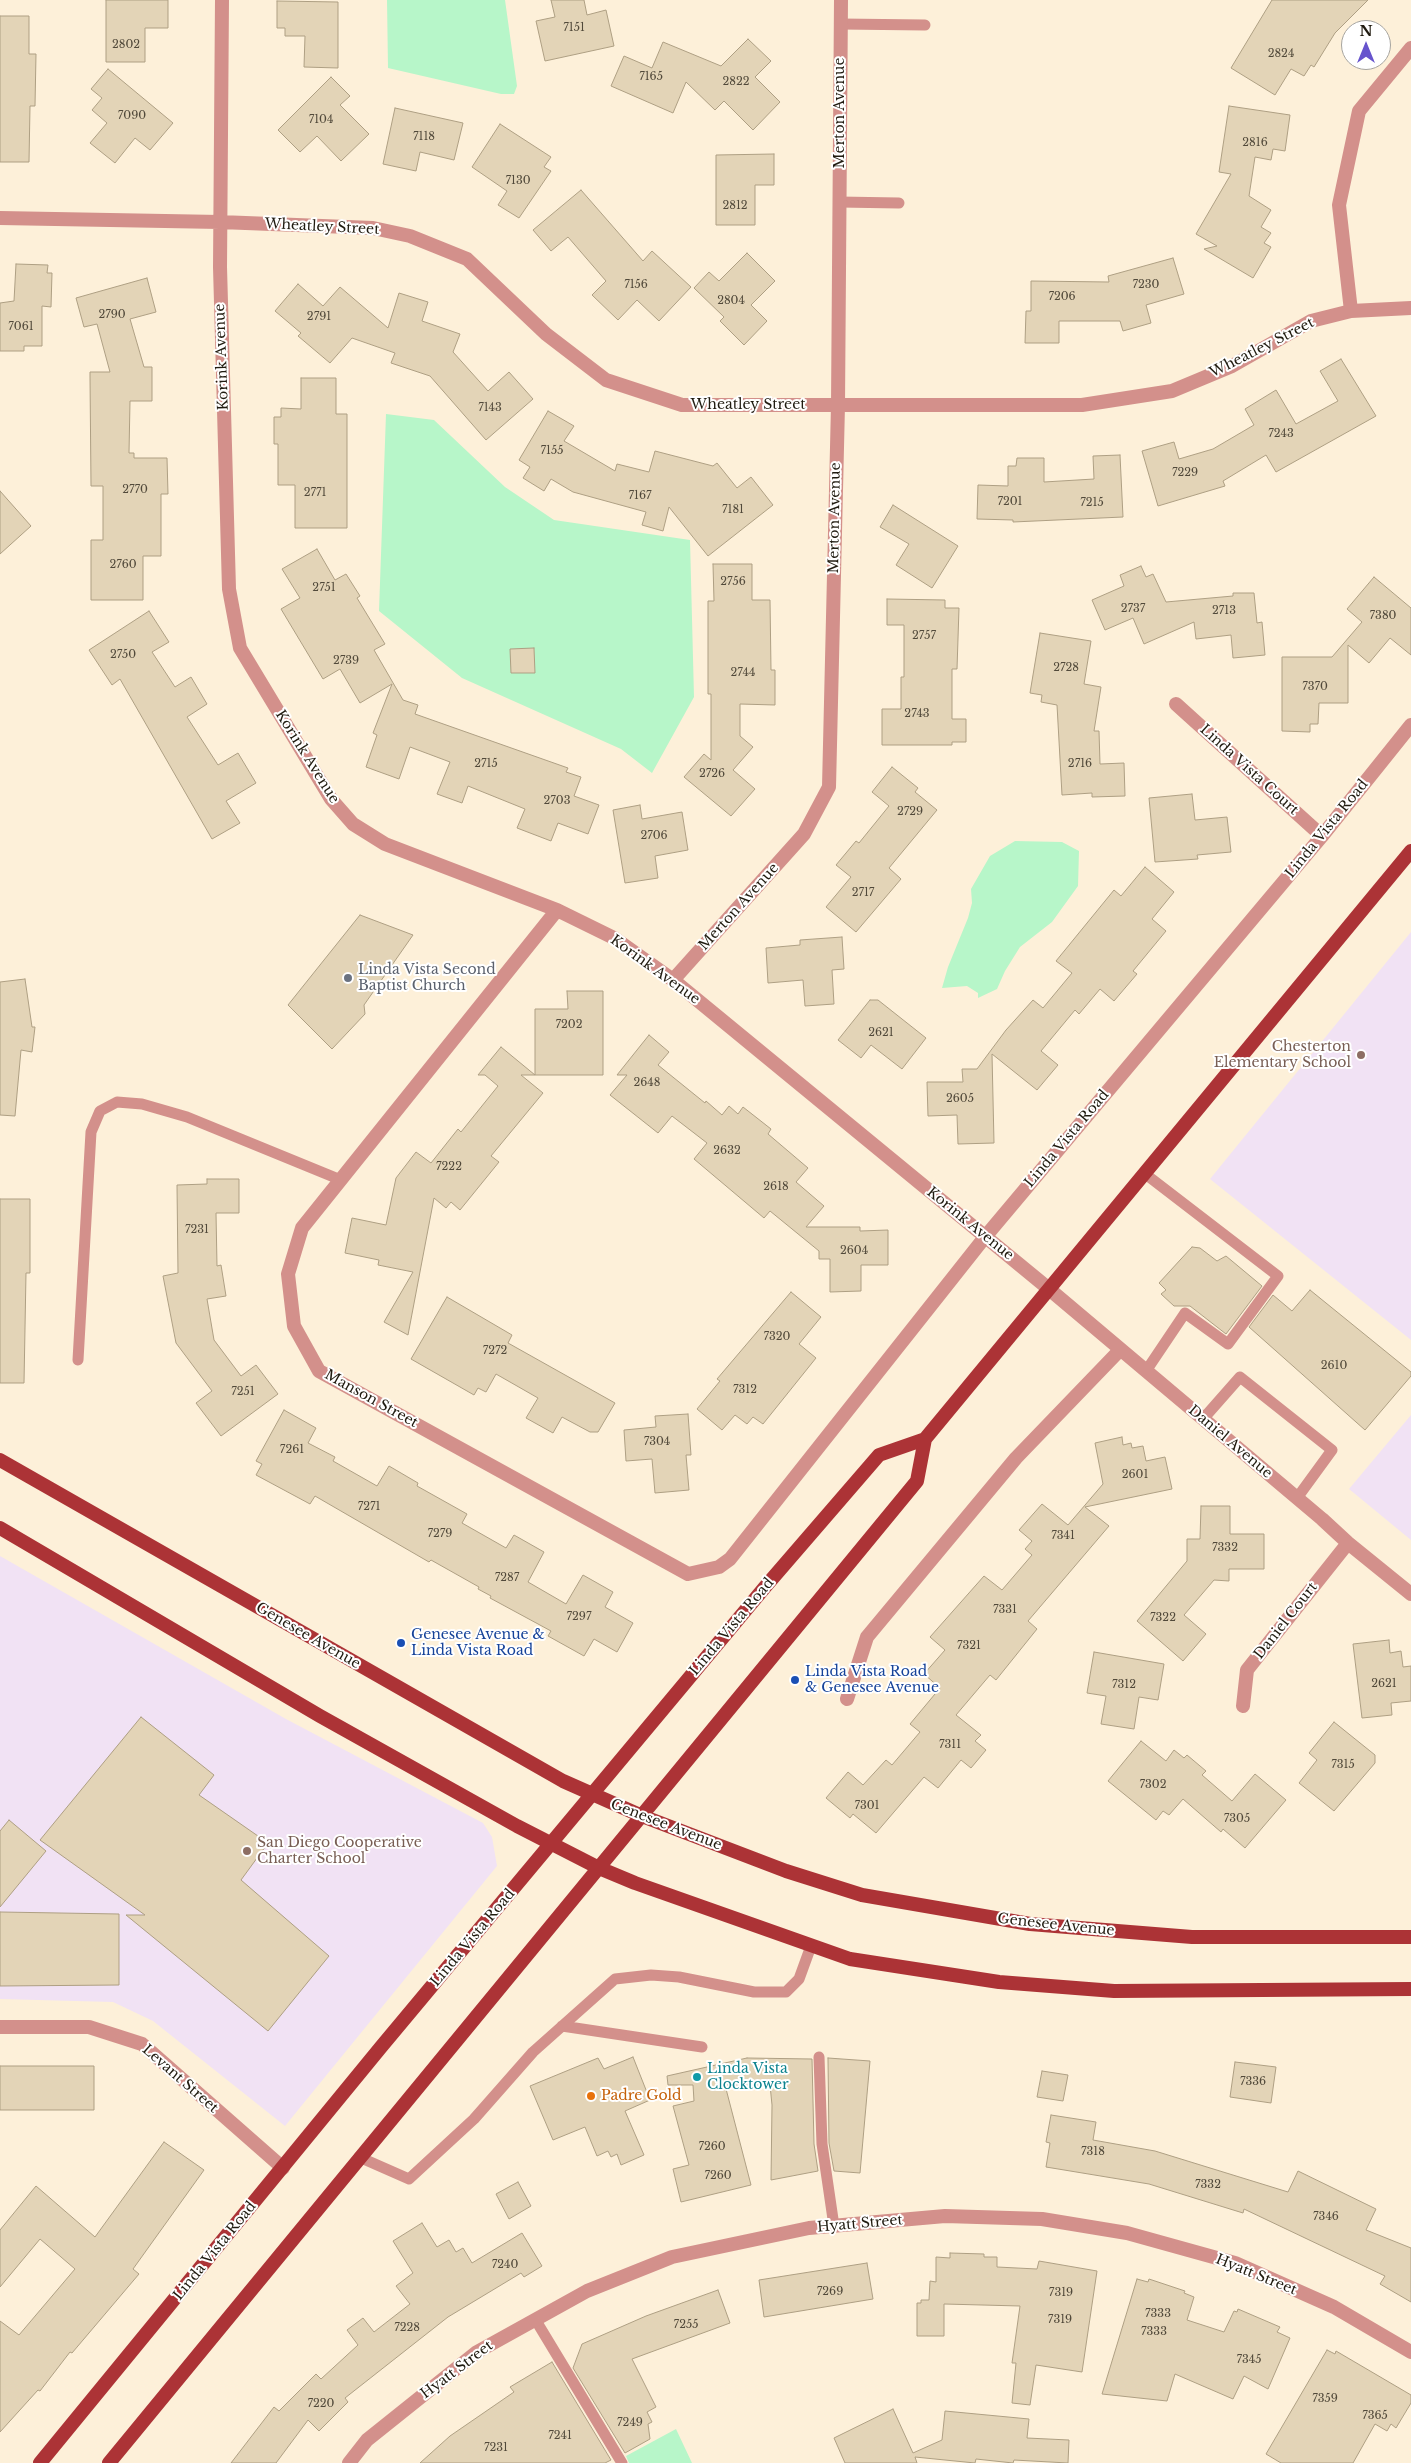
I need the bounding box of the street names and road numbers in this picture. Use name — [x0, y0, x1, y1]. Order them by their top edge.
street label: Merton Avenue — [832, 57, 848, 169]
street label: Wheatley Street — [264, 216, 380, 238]
street label: Korink Avenue — [212, 303, 232, 411]
street label: Wheatley Street — [1207, 314, 1317, 382]
street label: Wheatley Street — [691, 397, 805, 413]
street label: Merton Avenue — [826, 462, 844, 574]
street label: Korink Avenue — [272, 707, 342, 807]
street label: Linda Vista Court — [1196, 721, 1302, 819]
street label: Linda Vista Road — [1282, 776, 1372, 882]
street label: Merton Avenue — [696, 860, 782, 954]
street label: Korink Avenue — [607, 932, 703, 1008]
street label: Linda Vista Road — [1021, 1087, 1113, 1191]
street label: Korink Avenue — [923, 1184, 1017, 1264]
street label: Manson Street — [321, 1366, 421, 1432]
street label: Daniel Avenue — [1185, 1402, 1275, 1482]
street label: Linda Vista Road — [686, 1575, 778, 1679]
street label: Daniel Court — [1251, 1579, 1321, 1663]
street label: Genesee Avenue — [253, 1599, 363, 1673]
street label: Genesee Avenue — [608, 1796, 724, 1854]
street label: Linda Vista Road — [427, 1886, 519, 1990]
street label: Genesee Avenue — [997, 1910, 1115, 1940]
street label: Levant Street — [139, 2041, 221, 2117]
street label: Linda Vista Road — [170, 2198, 260, 2304]
street label: Hyatt Street — [817, 2212, 903, 2236]
street label: Hyatt Street — [1213, 2251, 1299, 2299]
street label: Hyatt Street — [418, 2337, 496, 2403]

